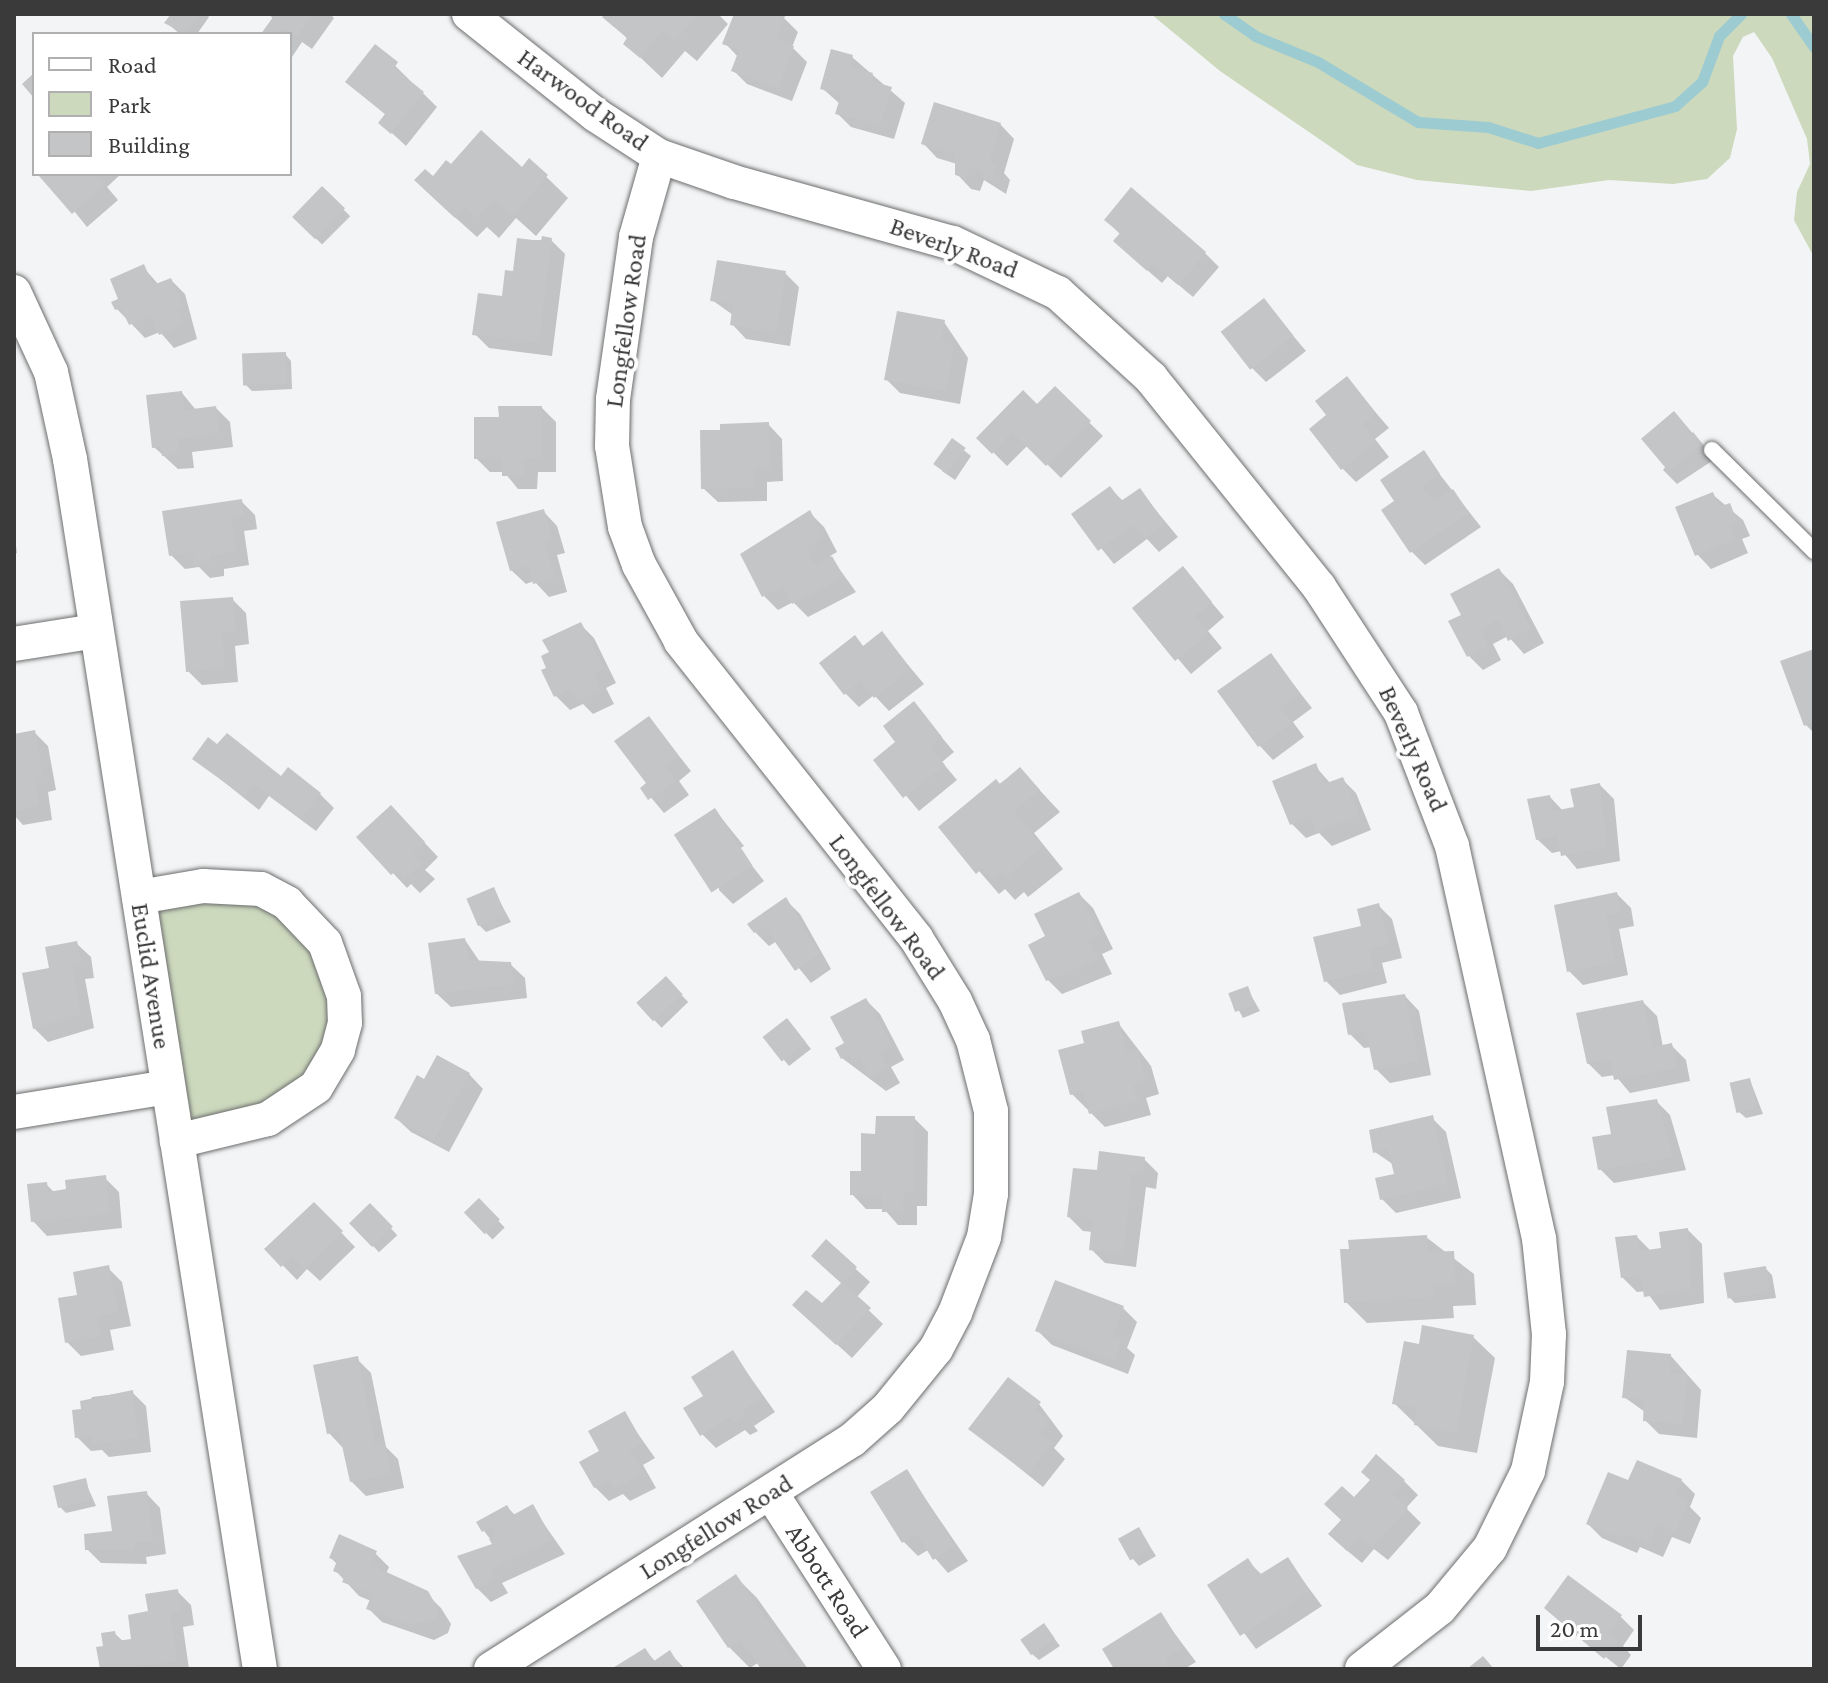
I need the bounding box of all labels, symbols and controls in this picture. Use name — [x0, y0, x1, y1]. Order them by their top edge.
legend — [32, 32, 292, 176]
street label: Harwood Road — [511, 42, 655, 158]
text: Road — [108, 51, 157, 78]
text: Park — [108, 91, 151, 118]
text: Building — [108, 131, 190, 158]
street label: Beverly Road — [886, 210, 1022, 286]
street label: Longfellow Road — [598, 232, 654, 410]
street label: Beverly Road — [1371, 681, 1455, 817]
street label: Longfellow Road — [822, 828, 952, 986]
street label: Euclid Avenue — [124, 901, 178, 1051]
street label: Longfellow Road — [634, 1468, 798, 1586]
street label: Abbott Road — [779, 1518, 875, 1644]
scale bar — [1540, 1599, 1646, 1649]
text: 20 m — [1550, 1615, 1599, 1642]

